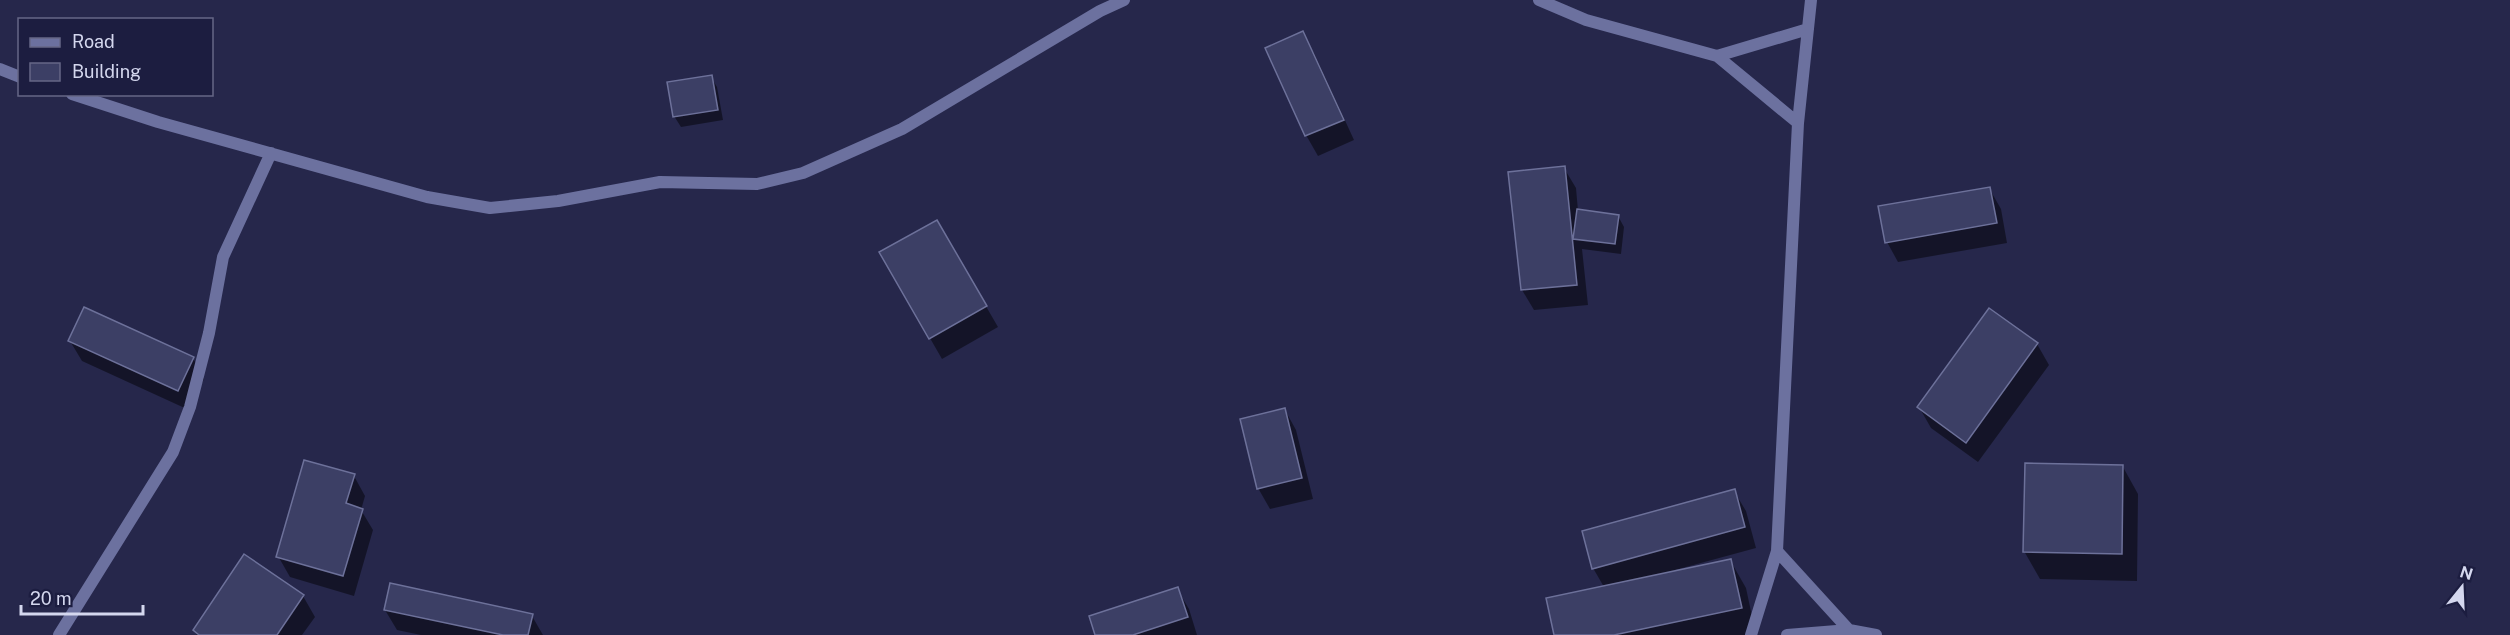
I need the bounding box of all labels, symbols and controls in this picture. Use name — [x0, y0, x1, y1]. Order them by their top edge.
legend — [18, 18, 213, 96]
text: Road — [72, 31, 115, 52]
text: Building — [72, 61, 141, 82]
north arrow — [2432, 557, 2492, 617]
text: N — [2458, 562, 2475, 584]
scale bar — [21, 578, 142, 616]
text: 20 m — [30, 588, 72, 609]

